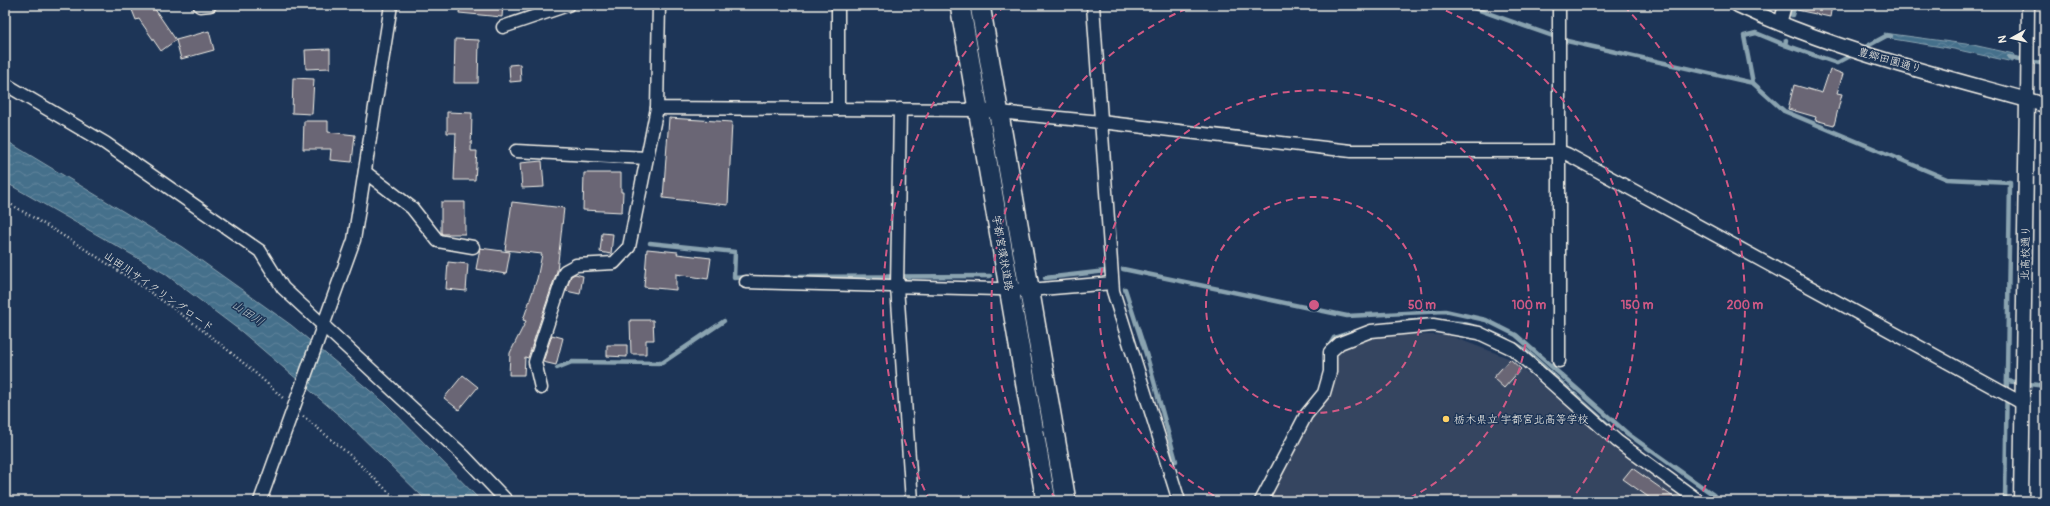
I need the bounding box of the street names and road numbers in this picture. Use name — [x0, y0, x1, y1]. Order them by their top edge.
street label: 豊郷田園通り — [1856, 45, 1923, 76]
street label: 宇都宮環状道路 — [989, 214, 1016, 292]
street label: 北高校通り — [2019, 225, 2032, 281]
street label: 山田川サイクリングロード — [101, 249, 216, 334]

